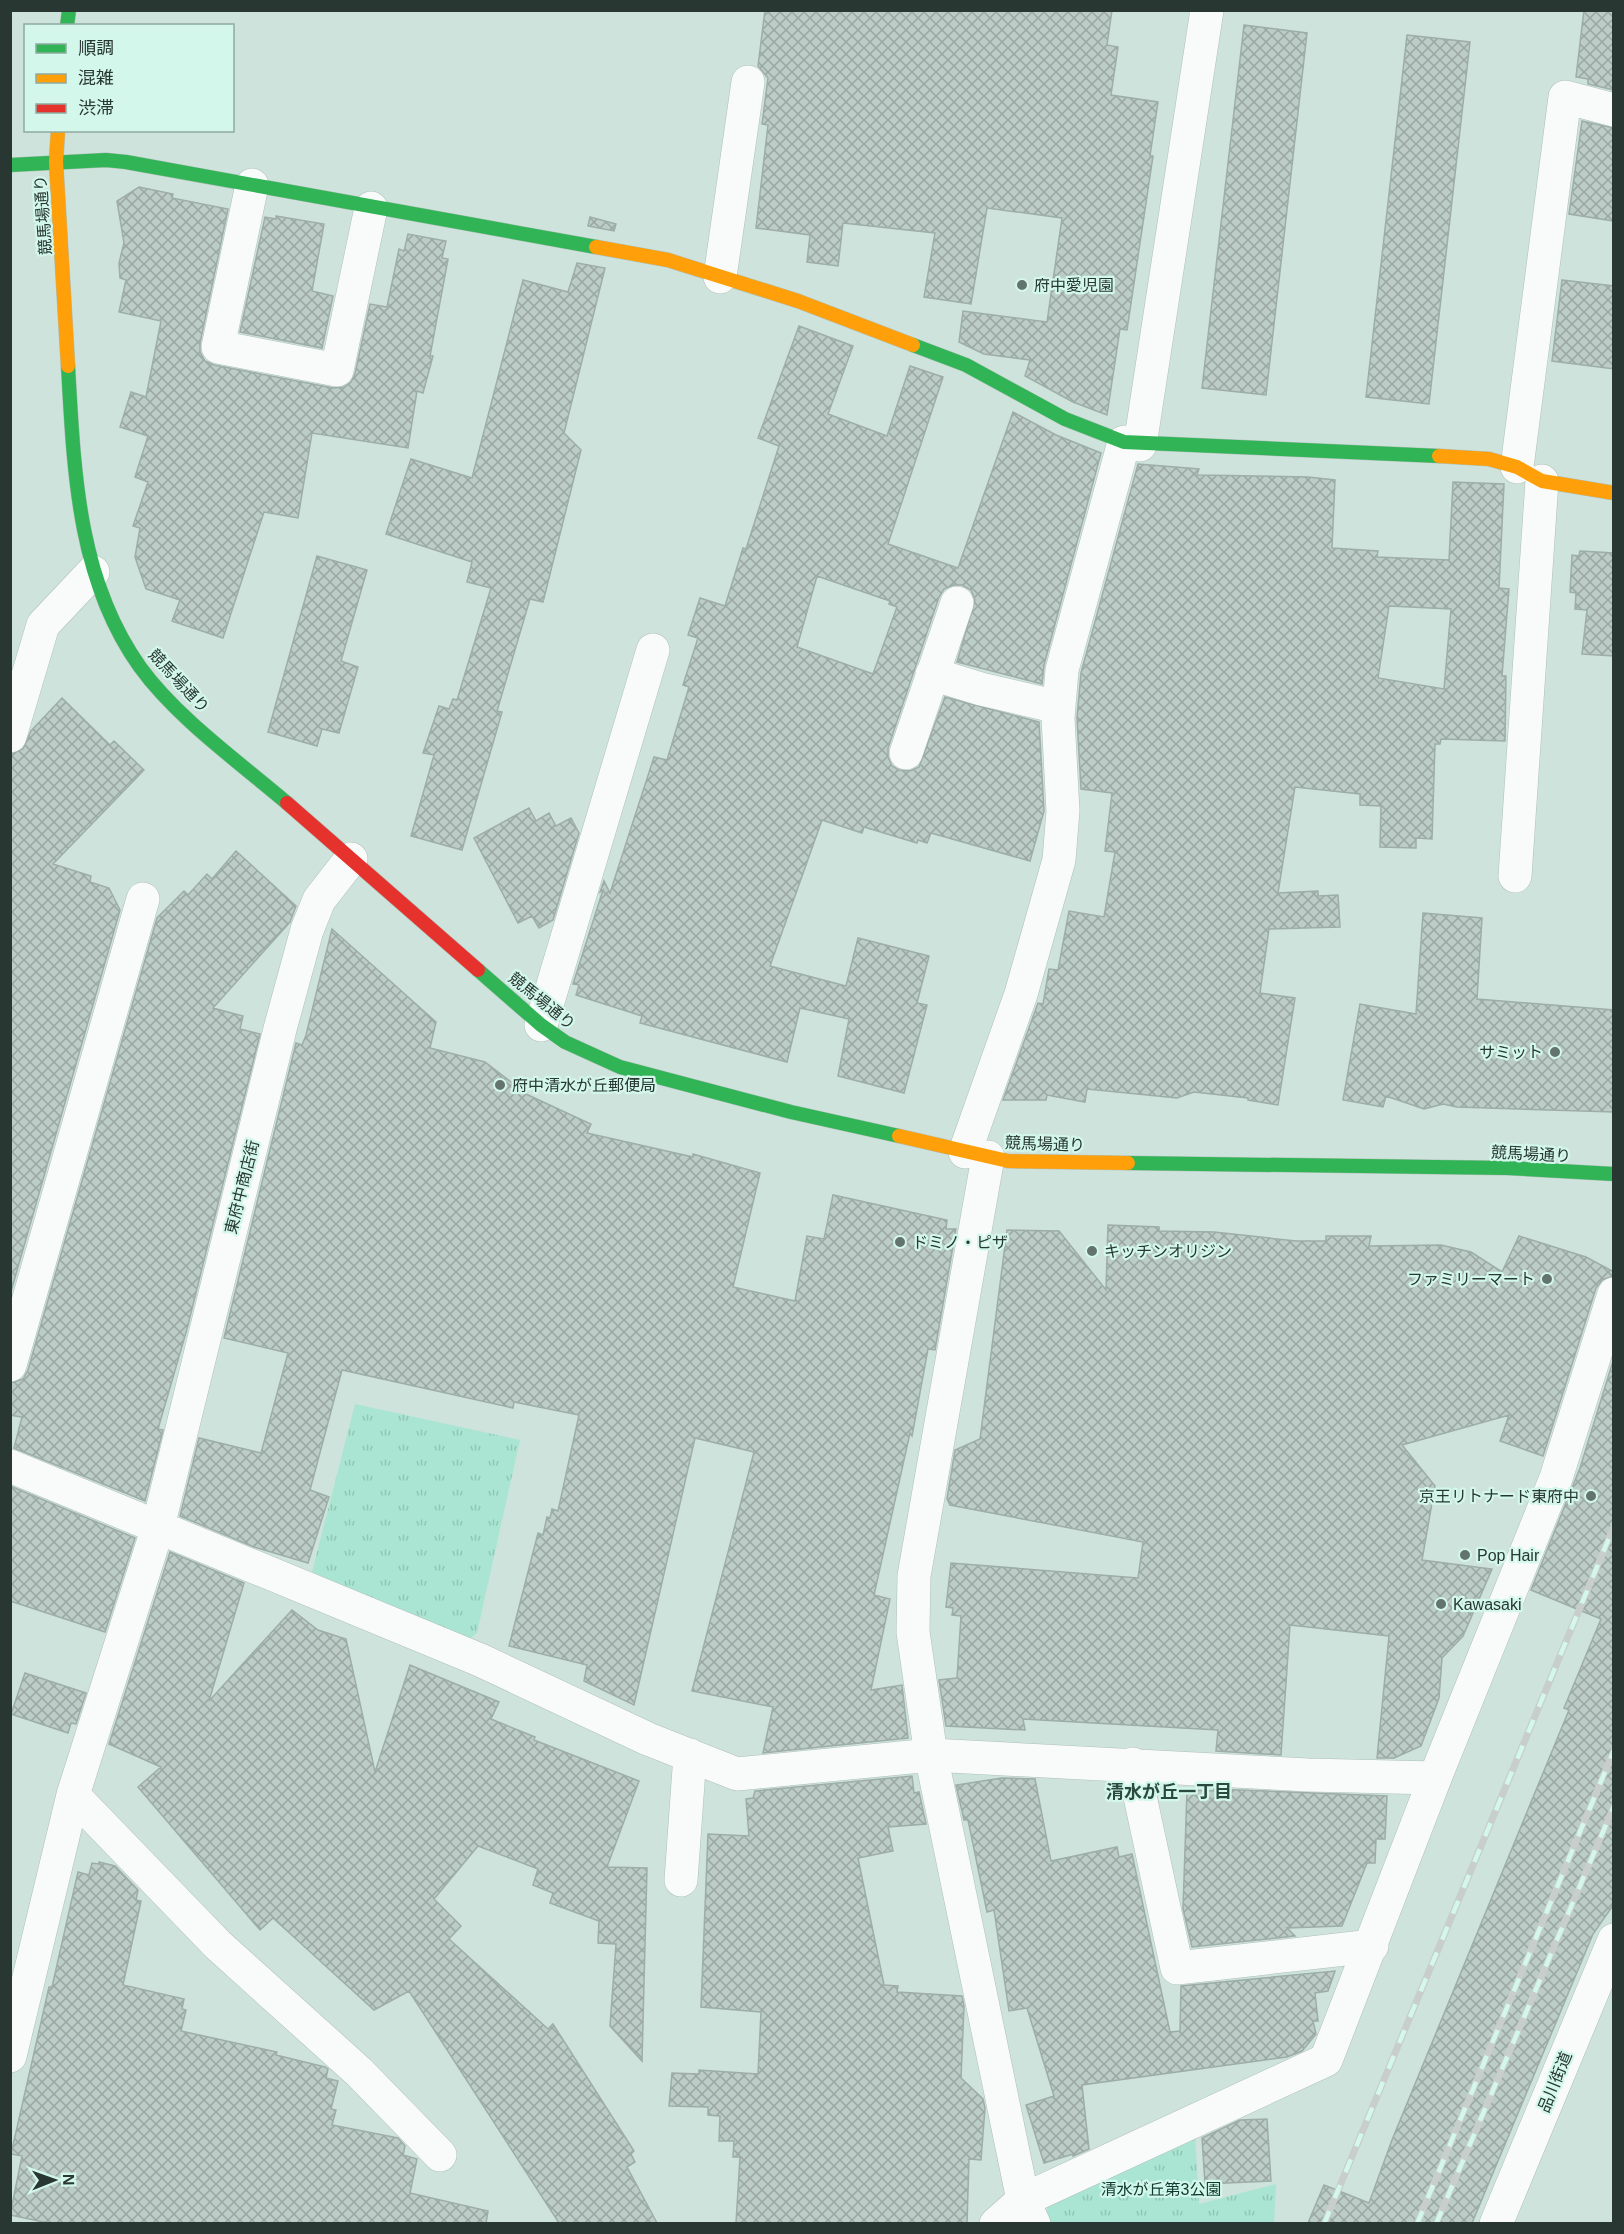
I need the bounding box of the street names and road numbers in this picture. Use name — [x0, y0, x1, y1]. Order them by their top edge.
street label: 競馬場通り — [32, 174, 54, 256]
street label: 競馬場通り — [145, 646, 213, 716]
street label: 競馬場通り — [506, 969, 578, 1033]
street label: 競馬場通り — [1005, 1134, 1085, 1154]
street label: 東府中商店街 — [222, 1138, 262, 1236]
street label: 競馬場通り — [1491, 1143, 1571, 1165]
street label: 品川街道 — [1535, 2049, 1575, 2115]

